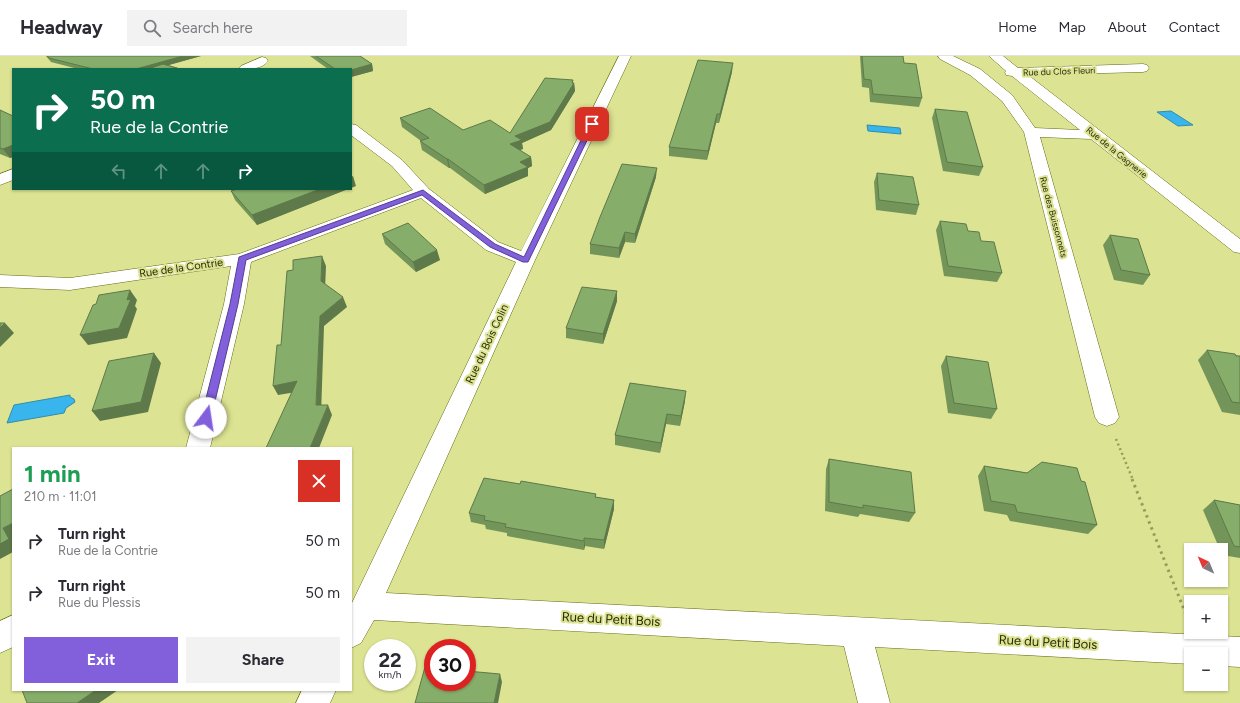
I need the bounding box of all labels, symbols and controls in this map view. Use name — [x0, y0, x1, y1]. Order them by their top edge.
search box — [127, 10, 407, 46]
text: Headway — [20, 16, 103, 39]
icon: search — [141, 17, 163, 39]
text: Search here — [173, 19, 253, 37]
text: Home — [998, 19, 1037, 36]
text: Map — [1059, 19, 1086, 36]
text: About — [1108, 19, 1147, 36]
text: Contact — [1169, 19, 1220, 36]
street label: Rue du Clos Fleuri — [1023, 64, 1095, 78]
text: 50 m — [90, 82, 156, 116]
icon: right — [24, 84, 76, 136]
pin — [575, 107, 609, 141]
icon: arrive — [581, 113, 603, 135]
text: Rue de la Contrie — [90, 116, 228, 138]
street label: Rue de la Gagnerie — [1084, 124, 1150, 180]
icon: left — [108, 160, 130, 182]
icon: ahead — [150, 160, 172, 182]
icon: ahead — [192, 160, 214, 182]
icon: right — [234, 160, 256, 182]
street label: Rue des Buissonnets — [1038, 175, 1070, 259]
street label: Rue de la Contrie — [138, 256, 224, 280]
street label: Rue du Bois Colin — [463, 302, 511, 386]
position arrow — [185, 397, 227, 439]
text: 1 min — [24, 459, 81, 488]
button: close — [298, 460, 340, 502]
text: 210 m · 11:01 — [24, 489, 97, 504]
text: Turn right — [58, 525, 126, 543]
icon: right — [24, 530, 46, 552]
text: 50 m — [305, 532, 340, 550]
text: Rue de la Contrie — [58, 543, 158, 558]
north arrow — [1184, 543, 1228, 587]
map controls — [1184, 543, 1228, 691]
text: Turn right — [58, 577, 126, 595]
icon: right — [24, 582, 46, 604]
text: 50 m — [305, 584, 340, 602]
text: Rue du Plessis — [58, 595, 140, 610]
button: + — [1184, 595, 1228, 639]
street label: Rue du Petit Bois — [561, 609, 661, 629]
street label: Rue du Petit Bois — [998, 632, 1098, 652]
button: Exit — [24, 637, 178, 683]
button: Share — [186, 637, 340, 683]
speed limit sign: 30 — [424, 639, 476, 691]
button: − — [1184, 647, 1228, 691]
text: 22 — [378, 648, 402, 672]
text: km/h — [379, 668, 401, 681]

